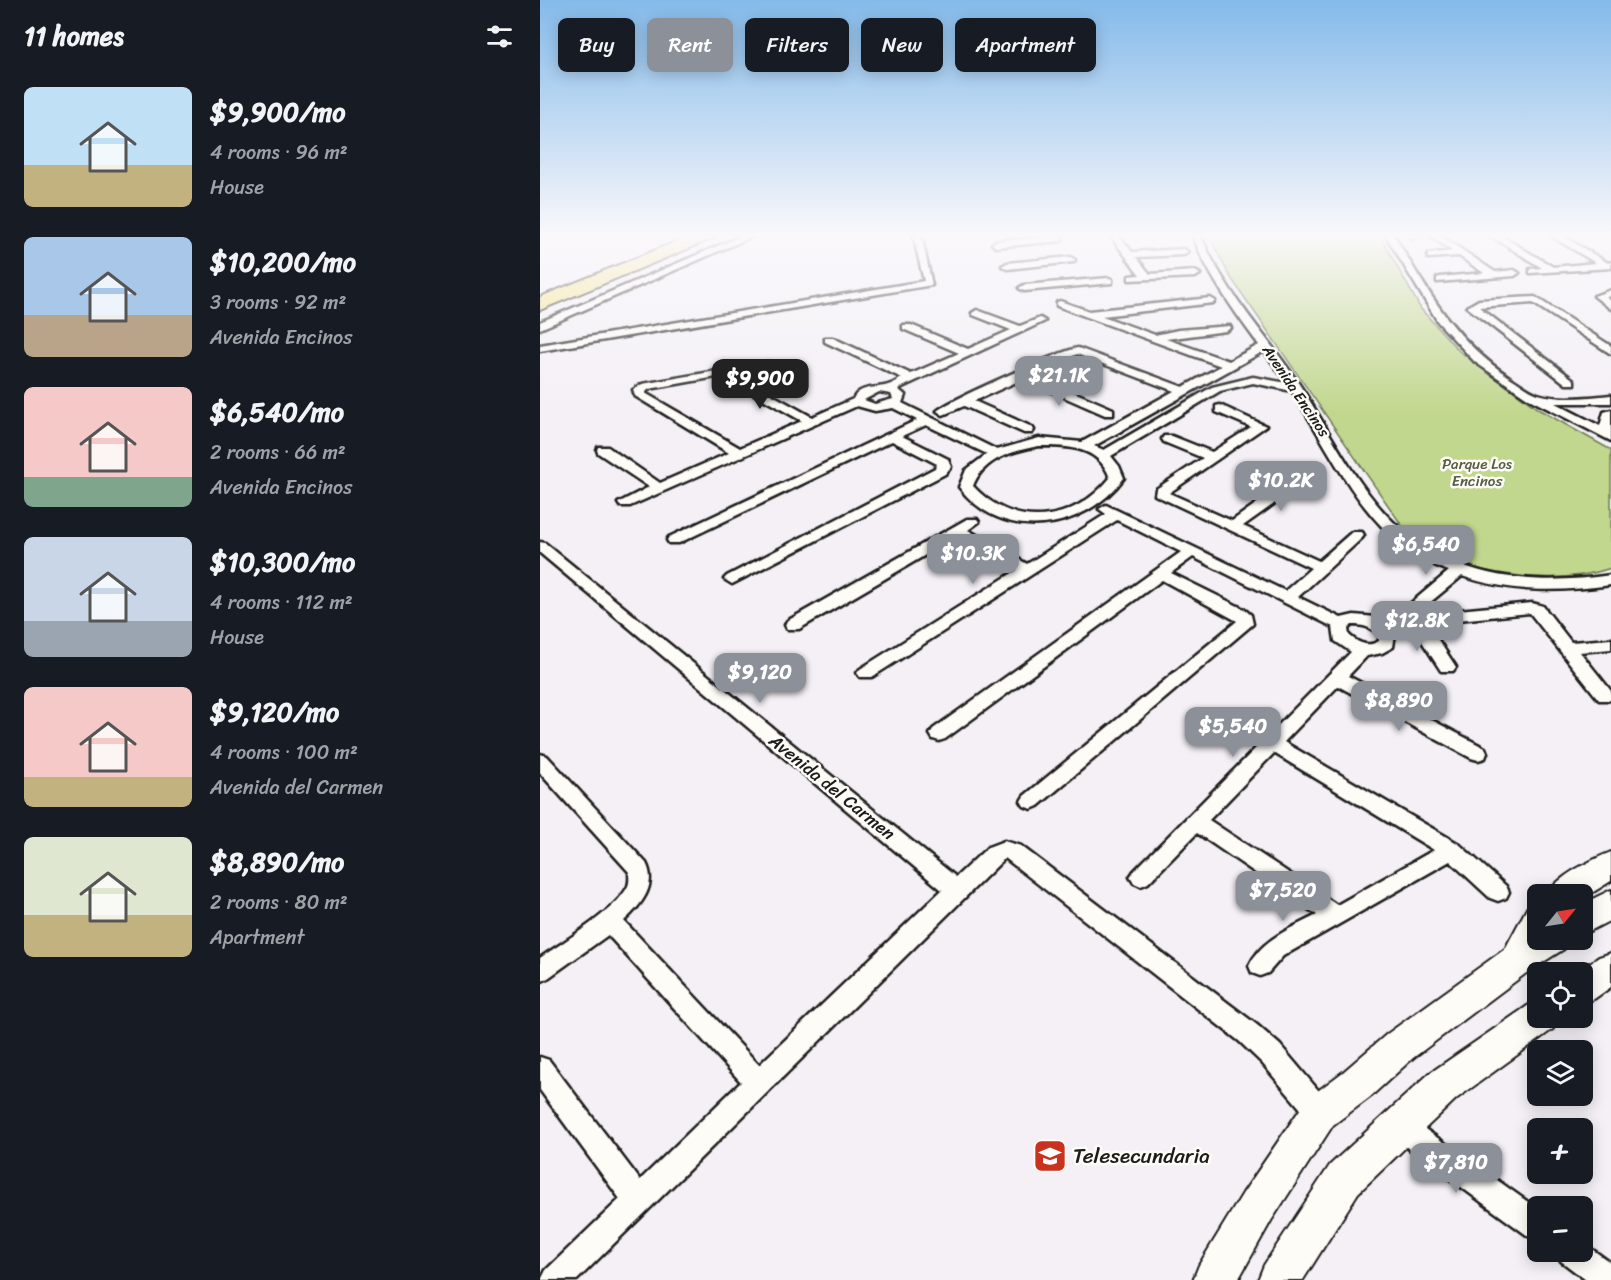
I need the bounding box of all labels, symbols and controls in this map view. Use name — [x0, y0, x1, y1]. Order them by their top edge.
text: 11 homes — [24, 13, 124, 59]
chip: Buy — [558, 18, 635, 72]
chip: Rent — [647, 18, 733, 72]
chip: Filters — [745, 18, 849, 72]
chip: New — [861, 18, 943, 72]
chip: Apartment — [955, 18, 1096, 72]
icon: filters — [483, 20, 516, 53]
text: $9,900/mo — [210, 89, 345, 135]
icon: home — [72, 111, 144, 183]
text: 4 rooms · 96 m² — [210, 135, 348, 170]
text: House — [210, 170, 264, 205]
text: $10,200/mo — [210, 239, 356, 285]
icon: home — [72, 261, 144, 333]
text: 3 rooms · 92 m² — [210, 285, 346, 320]
text: Avenida Encinos — [210, 320, 352, 355]
street label: Avenida Encinos — [1255, 339, 1337, 443]
pin: $21.1K — [1010, 356, 1108, 407]
text: $21.1K — [1029, 358, 1089, 393]
pin: $9,900 — [711, 359, 809, 410]
text: $9,900 — [726, 361, 794, 396]
text: $6,540/mo — [210, 389, 344, 435]
icon: home — [72, 411, 144, 483]
text: 2 rooms · 66 m² — [210, 435, 346, 470]
park label: Parque Los Encinos — [1442, 451, 1513, 494]
pin: $10.2K — [1232, 461, 1330, 512]
text: $10.2K — [1249, 463, 1313, 498]
text: Avenida Encinos — [210, 470, 352, 505]
pin: $6,540 — [1377, 525, 1475, 576]
text: $6,540 — [1392, 527, 1460, 562]
pin: $10.3K — [924, 534, 1022, 585]
text: $10.3K — [941, 536, 1005, 571]
text: $10,300/mo — [210, 539, 355, 585]
icon: home — [72, 561, 144, 633]
text: 4 rooms · 112 m² — [210, 585, 353, 620]
pin: $12.8K — [1368, 601, 1466, 652]
text: $12.8K — [1385, 603, 1449, 638]
text: House — [210, 620, 264, 655]
pin: $9,120 — [711, 653, 809, 704]
text: $9,120 — [728, 655, 792, 690]
pin: $8,890 — [1350, 681, 1448, 732]
text: $8,890 — [1365, 683, 1433, 718]
text: $9,120/mo — [210, 689, 339, 735]
pin: $5,540 — [1184, 707, 1282, 758]
text: $5,540 — [1199, 709, 1267, 744]
icon: home — [72, 711, 144, 783]
street label: Avenida del Carmen — [761, 725, 903, 849]
text: 4 rooms · 100 m² — [210, 735, 358, 770]
text: Avenida del Carmen — [210, 770, 383, 805]
text: $8,890/mo — [210, 839, 344, 885]
icon: home — [72, 861, 144, 933]
pin: $7,520 — [1234, 871, 1332, 922]
text: $7,520 — [1250, 873, 1316, 908]
north arrow — [1527, 884, 1593, 950]
map controls — [1527, 884, 1593, 1262]
text: 2 rooms · 80 m² — [210, 885, 348, 920]
text: Apartment — [210, 920, 304, 955]
button: locate — [1527, 962, 1593, 1028]
button: layers — [1527, 1040, 1593, 1106]
button: + — [1527, 1118, 1593, 1184]
place label: Telesecundaria — [1073, 1137, 1210, 1175]
school or university icon: Telesecundaria — [1032, 1138, 1068, 1174]
pin: $7,810 — [1407, 1143, 1505, 1194]
text: $7,810 — [1424, 1145, 1488, 1180]
button: − — [1527, 1196, 1593, 1262]

